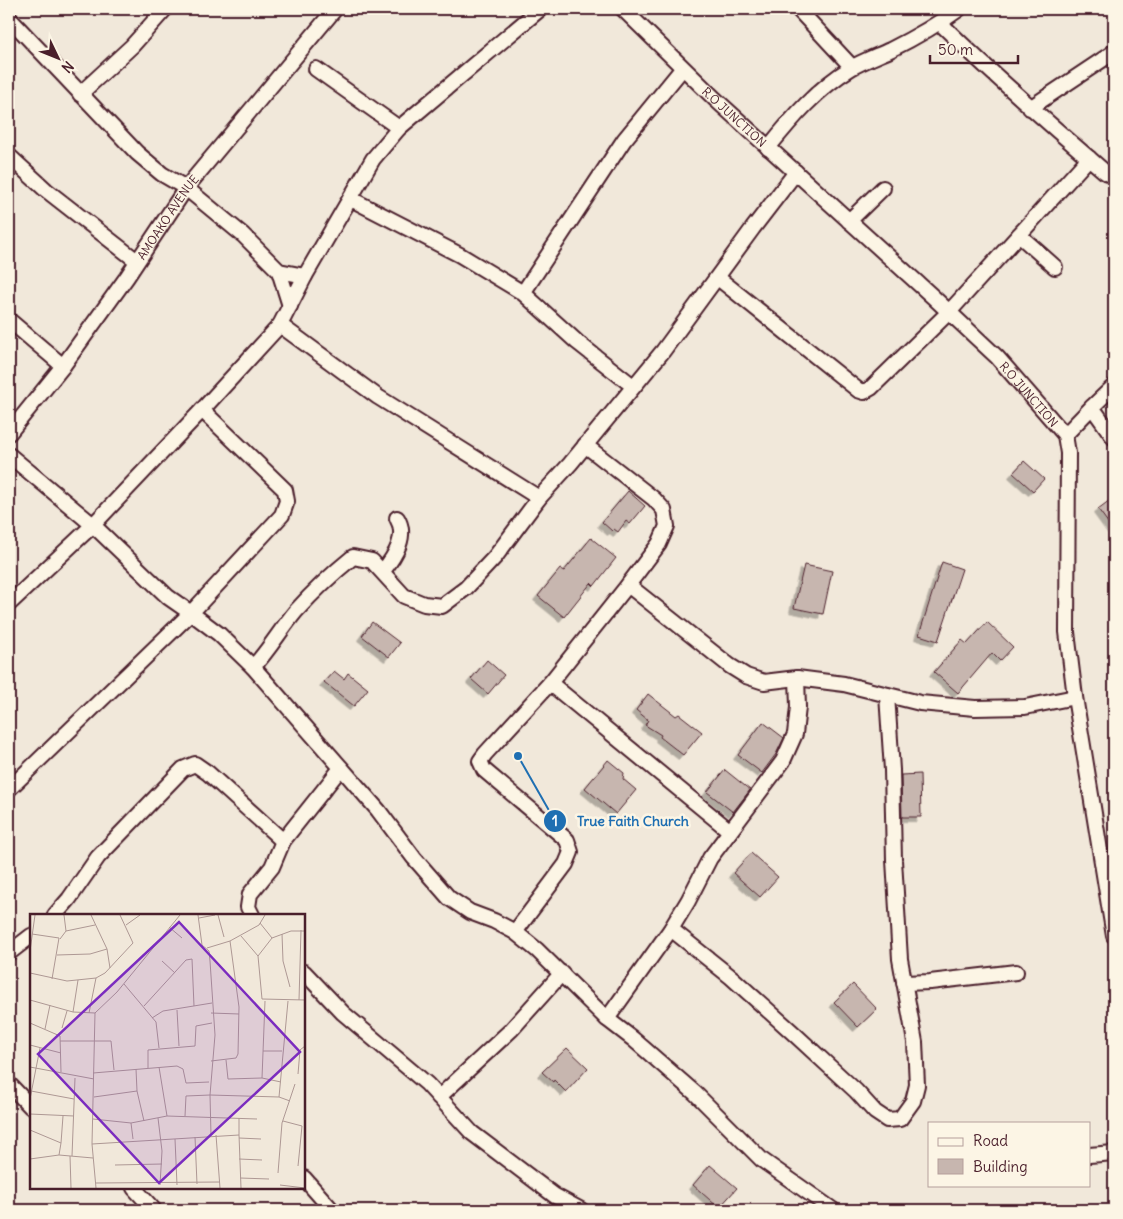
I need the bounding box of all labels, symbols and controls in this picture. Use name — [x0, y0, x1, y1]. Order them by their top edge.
north arrow — [32, 32, 82, 82]
scale bar — [930, 32, 1018, 64]
text: 50 m — [938, 40, 973, 59]
text: N — [58, 57, 77, 77]
street label: R.O JUNCTION — [699, 83, 770, 150]
street label: AMOAKO AVENUE — [133, 172, 201, 262]
street label: R.O JUNCTION — [997, 358, 1062, 430]
callout: True Faith Church — [542, 807, 699, 836]
text: 1 — [552, 811, 558, 830]
text: True Faith Church — [577, 812, 689, 830]
inset map — [30, 914, 305, 1189]
legend — [928, 1122, 1090, 1186]
text: Road — [973, 1131, 1008, 1150]
text: Building — [973, 1157, 1028, 1176]

